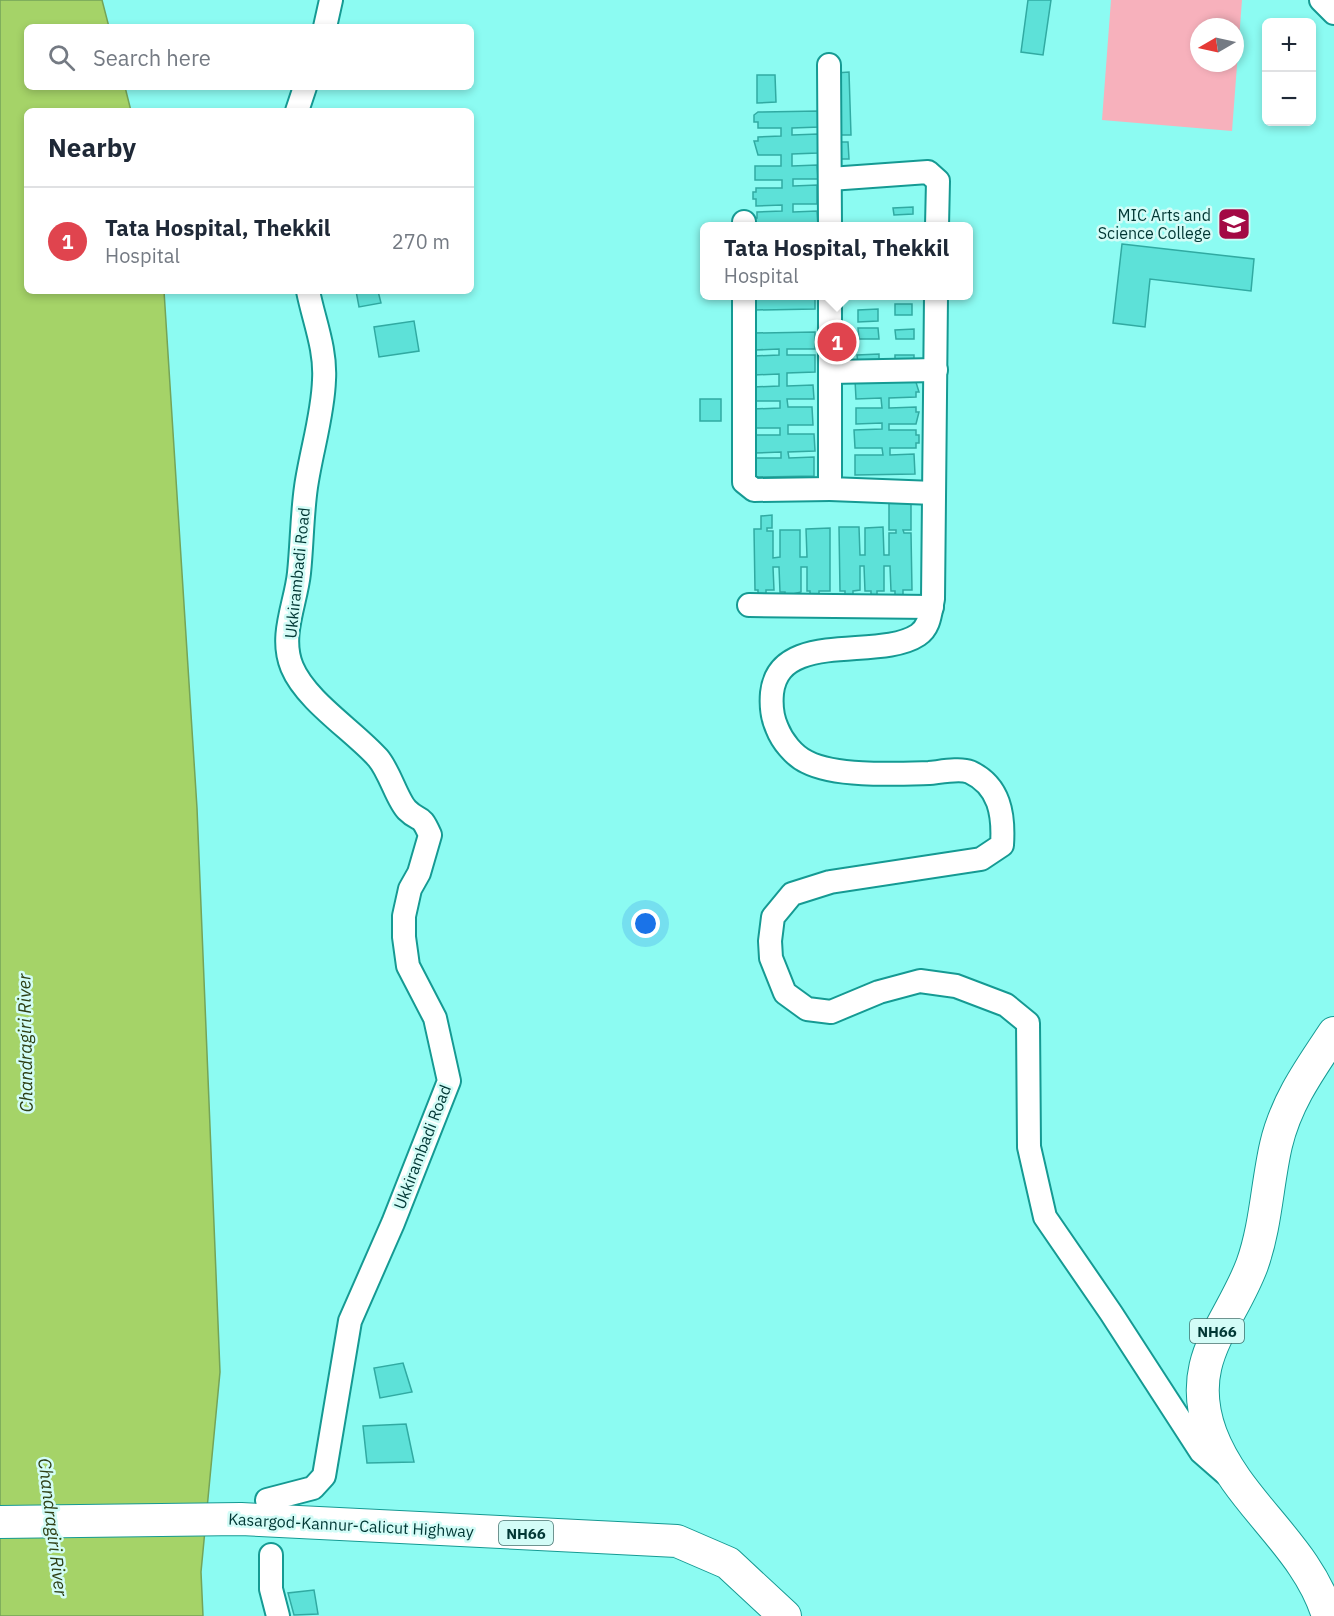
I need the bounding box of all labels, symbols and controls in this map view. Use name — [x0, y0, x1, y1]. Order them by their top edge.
north arrow — [1190, 18, 1244, 72]
map controls — [1262, 18, 1316, 126]
button: + — [1262, 18, 1316, 72]
search box — [24, 24, 474, 90]
icon: search — [45, 41, 78, 74]
text: Search here — [93, 43, 211, 72]
button: − — [1262, 72, 1316, 126]
text: Nearby — [48, 130, 136, 164]
place label: MIC Arts and Science College — [1098, 205, 1211, 243]
school or university icon: MIC Arts and Science College — [1216, 206, 1252, 242]
text: Tata Hospital, Thekkil — [105, 213, 330, 242]
popup — [700, 222, 973, 300]
text: 1 — [62, 228, 74, 255]
text: 270 m — [392, 228, 450, 255]
text: Tata Hospital, Thekkil — [724, 233, 949, 262]
text: Hospital — [105, 242, 180, 269]
text: Hospital — [724, 262, 799, 289]
pin: 1 — [818, 320, 856, 364]
street label: Ukkirambadi Road — [280, 506, 314, 640]
your location — [631, 909, 660, 938]
water label: Chandragiri River — [12, 973, 38, 1113]
street label: Ukkirambadi Road — [389, 1082, 455, 1212]
road number: NH66 — [1190, 1319, 1244, 1343]
water label: Chandragiri River — [33, 1457, 73, 1598]
street label: Kasargod-Kannur-Calicut Highway — [228, 1509, 474, 1541]
road number: NH66 — [499, 1521, 553, 1545]

